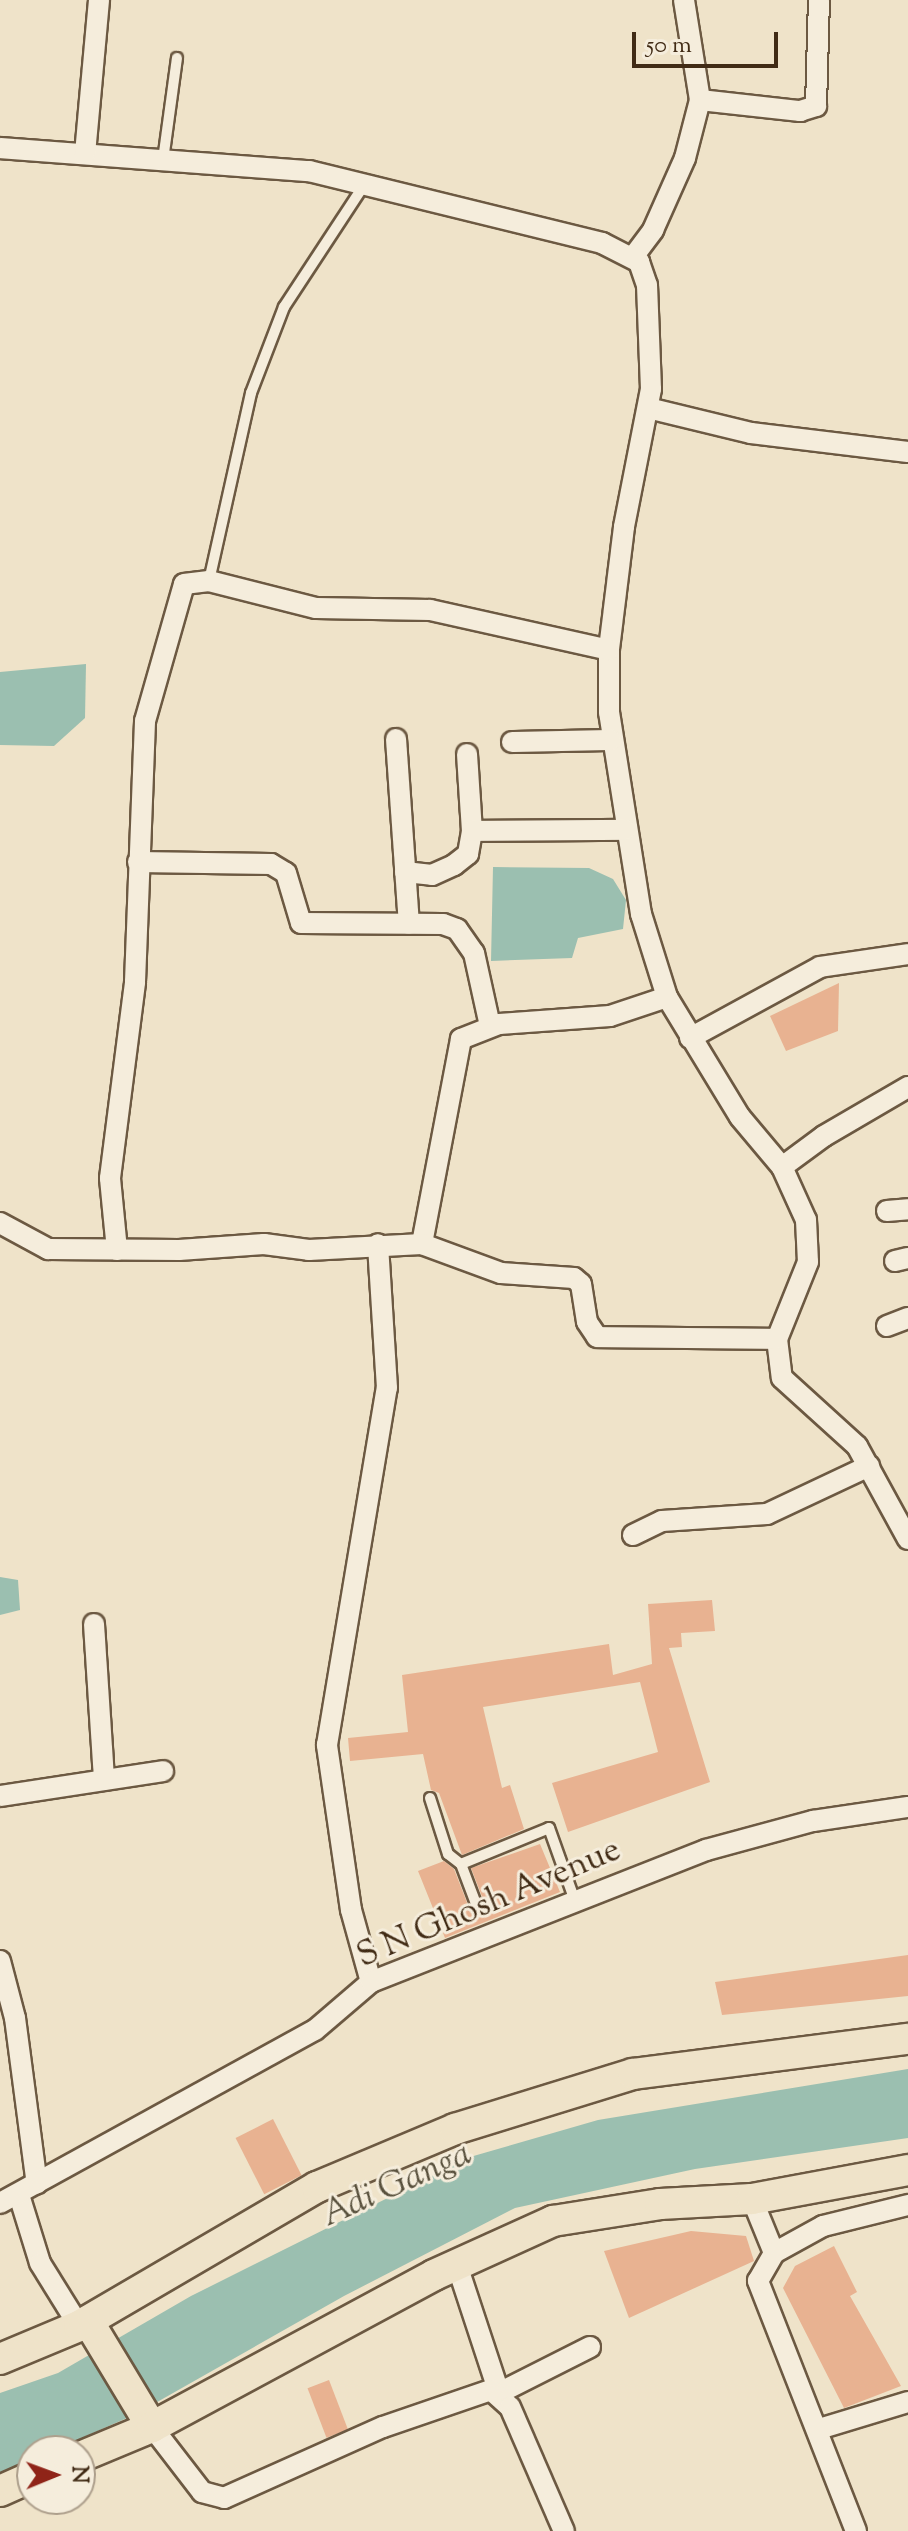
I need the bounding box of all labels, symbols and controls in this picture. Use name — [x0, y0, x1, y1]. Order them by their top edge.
scale bar — [636, 16, 782, 66]
text: 50 m — [646, 29, 692, 63]
street label: S N Ghosh Avenue — [351, 1830, 627, 1978]
water label: Adi Ganga — [315, 2134, 479, 2238]
north arrow — [16, 2435, 96, 2515]
text: N — [62, 2466, 94, 2484]

